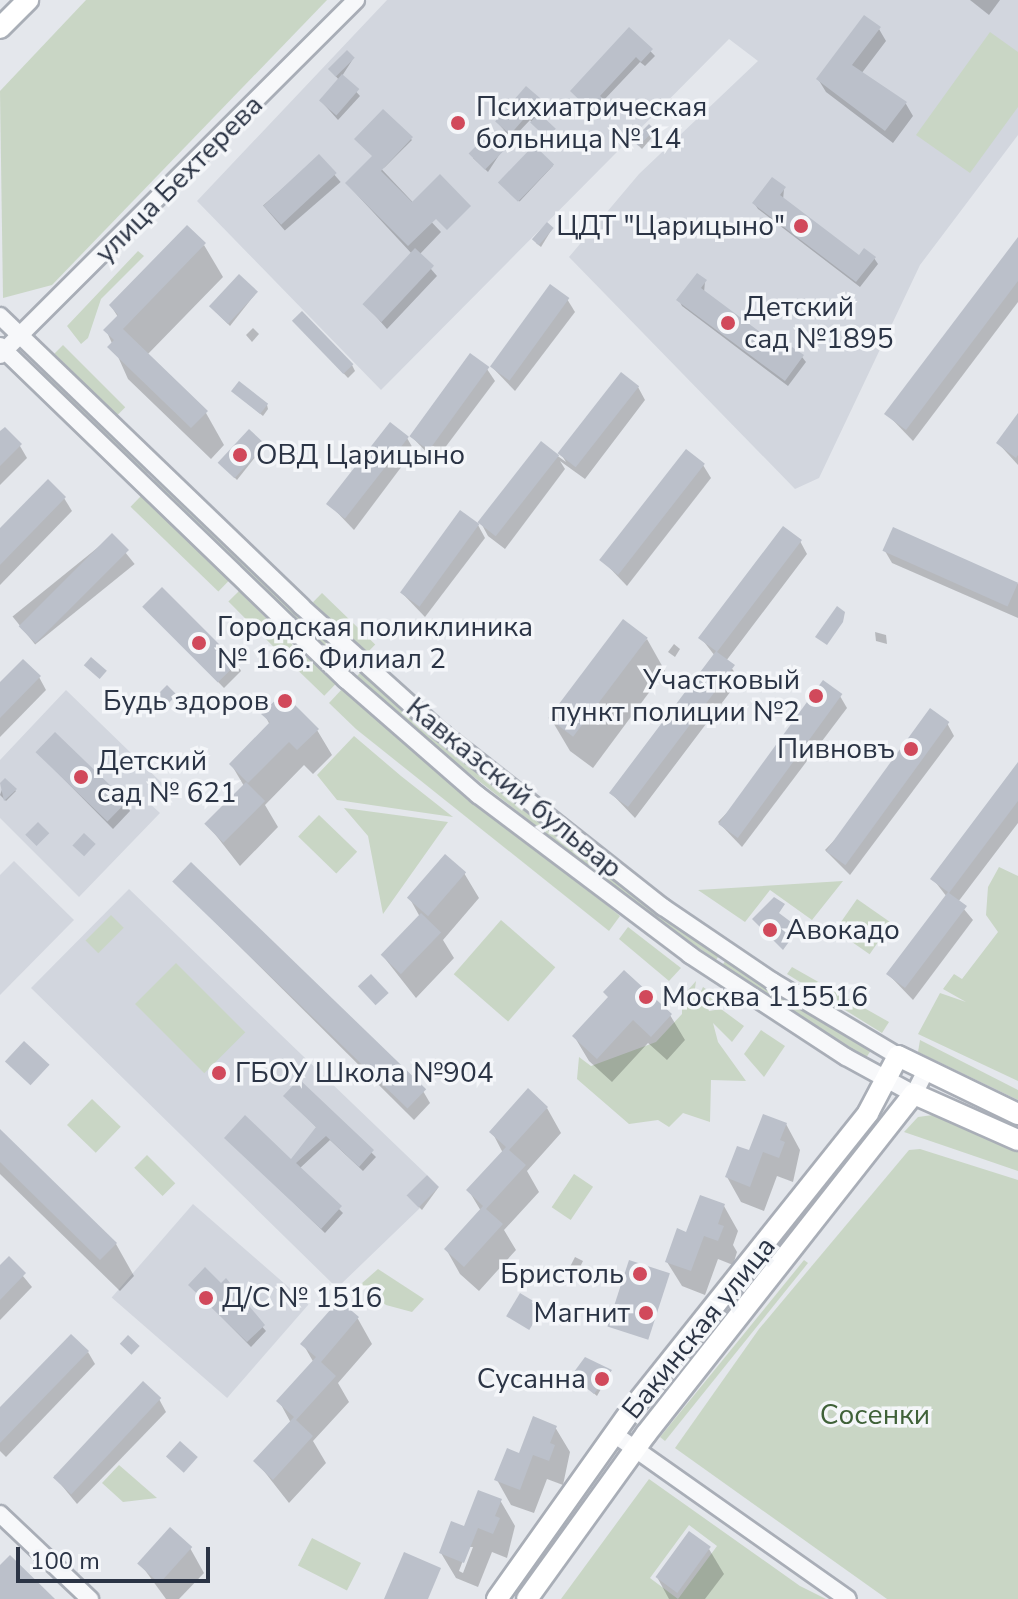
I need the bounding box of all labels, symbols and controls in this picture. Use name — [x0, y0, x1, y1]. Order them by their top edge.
street label: улица Бехтерева — [88, 88, 270, 270]
place label: Психиатрическая больница № 14 — [476, 90, 707, 156]
marker: Психиатрическая больница № 14 — [447, 112, 469, 134]
place label: ЦДТ "Царицыно" — [556, 209, 785, 243]
marker: ЦДТ "Царицыно" — [792, 217, 810, 235]
place label: Детский сад №1895 — [744, 290, 894, 356]
marker: Детский сад №1895 — [719, 314, 737, 332]
place label: ОВД Царицыно — [256, 438, 465, 472]
marker: ОВД Царицыно — [231, 446, 249, 464]
place label: Городская поликлиника № 166. Филиал 2 — [217, 610, 533, 676]
marker: Городская поликлиника № 166. Филиал 2 — [188, 632, 210, 654]
place label: Участковый пункт полиции №2 — [550, 663, 800, 729]
place label: Будь здоров — [103, 684, 269, 718]
marker: Участковый пункт полиции №2 — [807, 687, 825, 705]
street label: Кавказский бульвар — [399, 691, 629, 885]
marker: Будь здоров — [276, 692, 294, 710]
place label: Пивновъ — [777, 732, 895, 766]
marker: Пивновъ — [902, 740, 920, 758]
place label: Детский сад № 621 — [97, 744, 237, 810]
marker: Детский сад № 621 — [72, 768, 90, 786]
place label: Авокадо — [786, 913, 900, 947]
marker: Авокадо — [761, 921, 779, 939]
place label: Москва 115516 — [662, 980, 868, 1014]
marker: Москва 115516 — [637, 988, 655, 1006]
place label: ГБОУ Школа №904 — [235, 1056, 494, 1090]
marker: ГБОУ Школа №904 — [210, 1064, 228, 1082]
street label: Бакинская улица — [615, 1230, 783, 1426]
place label: Бристоль — [500, 1257, 624, 1291]
marker: Бристоль — [631, 1265, 649, 1283]
place label: Д/C № 1516 — [222, 1281, 382, 1315]
marker: Д/C № 1516 — [197, 1289, 215, 1307]
place label: Магнит — [534, 1296, 630, 1330]
marker: Магнит — [637, 1304, 655, 1322]
place label: Сусанна — [477, 1362, 586, 1396]
marker: Сусанна — [593, 1370, 611, 1388]
park label: Сосенки — [820, 1398, 930, 1432]
scale bar — [20, 1531, 214, 1581]
text: 100 m — [30, 1545, 100, 1577]

